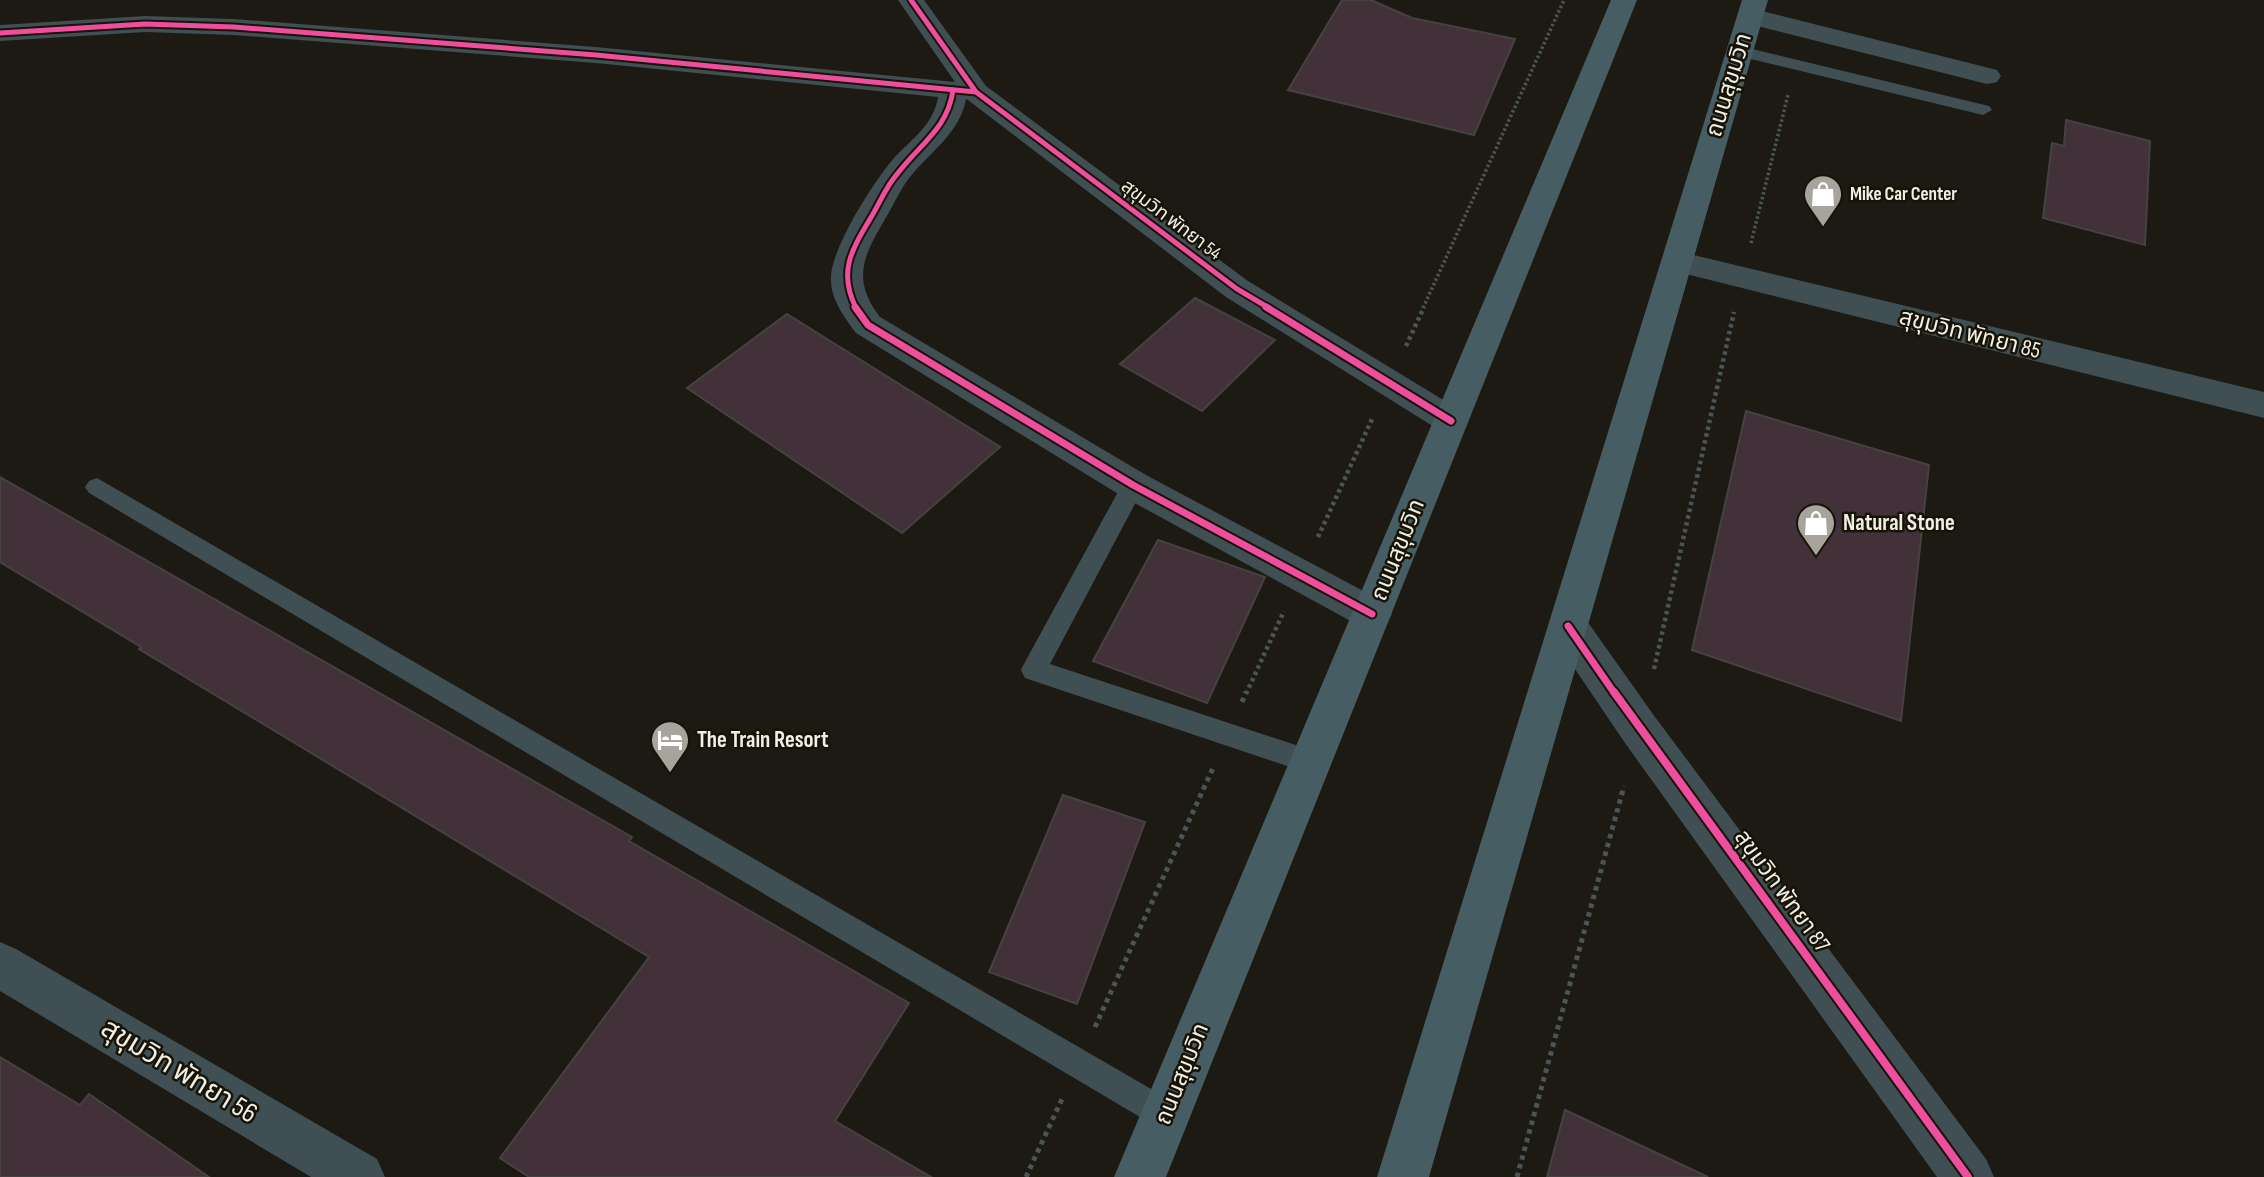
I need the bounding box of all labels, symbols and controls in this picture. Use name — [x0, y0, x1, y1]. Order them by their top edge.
street label: ถนนสุขุมวิท — [1700, 30, 1758, 140]
shop icon: Mike Car Center — [1802, 173, 1844, 228]
street label: สุขุมวิท พัทยา 54 — [1116, 175, 1226, 265]
place label: Mike Car Center — [1850, 183, 1957, 206]
street label: สุขุมวิท พัทยา 85 — [1896, 303, 2044, 365]
street label: ถนนสุขุมวิท — [1365, 495, 1431, 605]
shop icon: Natural Stone — [1795, 502, 1837, 557]
place label: Natural Stone — [1843, 509, 1955, 537]
hotel icon: The Train Resort — [649, 719, 691, 774]
place label: The Train Resort — [697, 726, 829, 754]
street label: สุขุมวิท พัทยา 87 — [1728, 824, 1836, 958]
street label: สุขุมวิท พัทยา 56 — [95, 1011, 263, 1131]
street label: ถนนสุขุมวิท — [1149, 1019, 1215, 1129]

